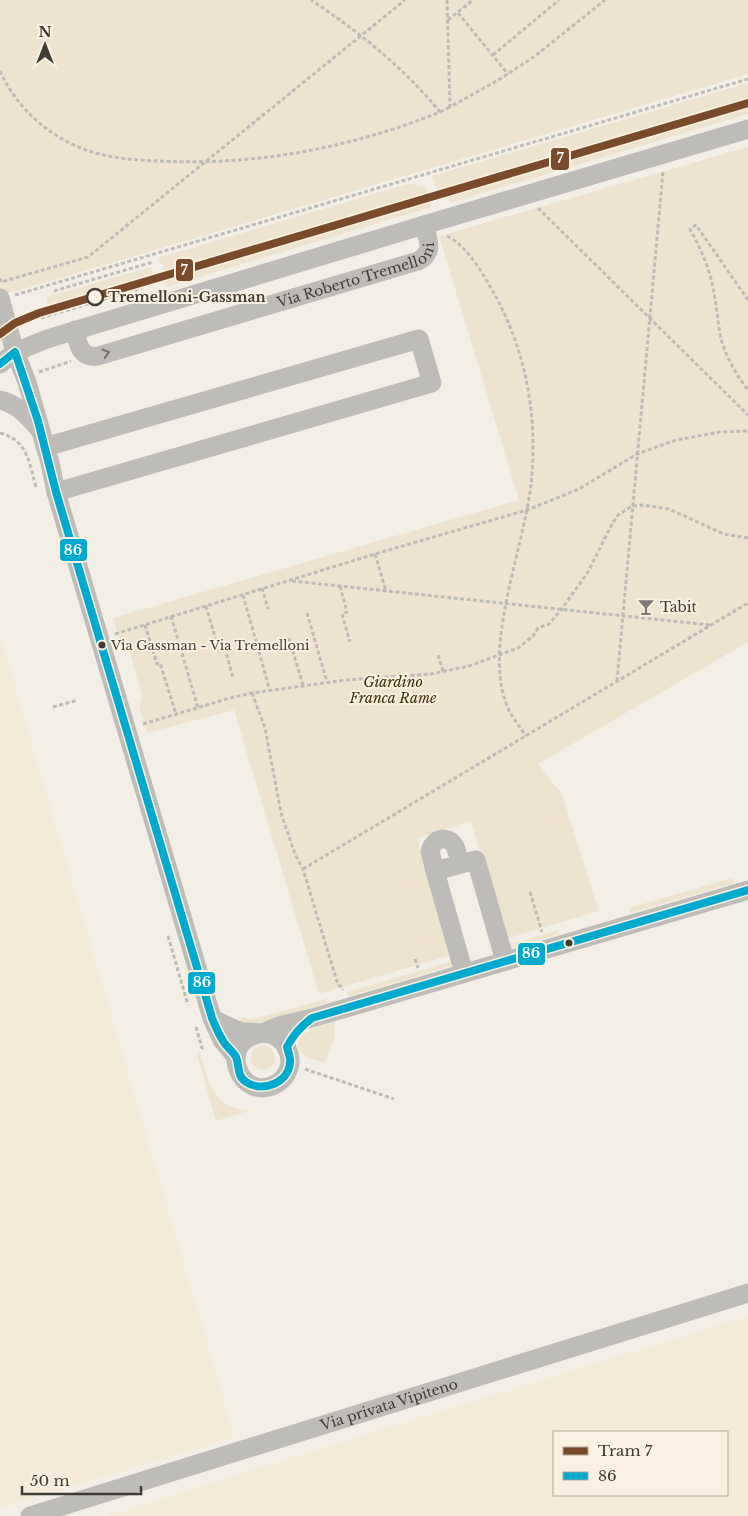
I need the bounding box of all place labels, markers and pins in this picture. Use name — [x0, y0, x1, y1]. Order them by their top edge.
marker: Tremelloni-Gassman — [86, 288, 104, 306]
place label: Tremelloni-Gassman — [108, 288, 266, 306]
bar icon: Tabit — [636, 597, 656, 617]
place label: Tabit — [660, 598, 697, 616]
place label: Via Gassman - Via Tremelloni — [110, 637, 310, 654]
marker: Via Gassman - Via Tremelloni — [97, 640, 107, 650]
unlabelled marker — [564, 938, 574, 948]

